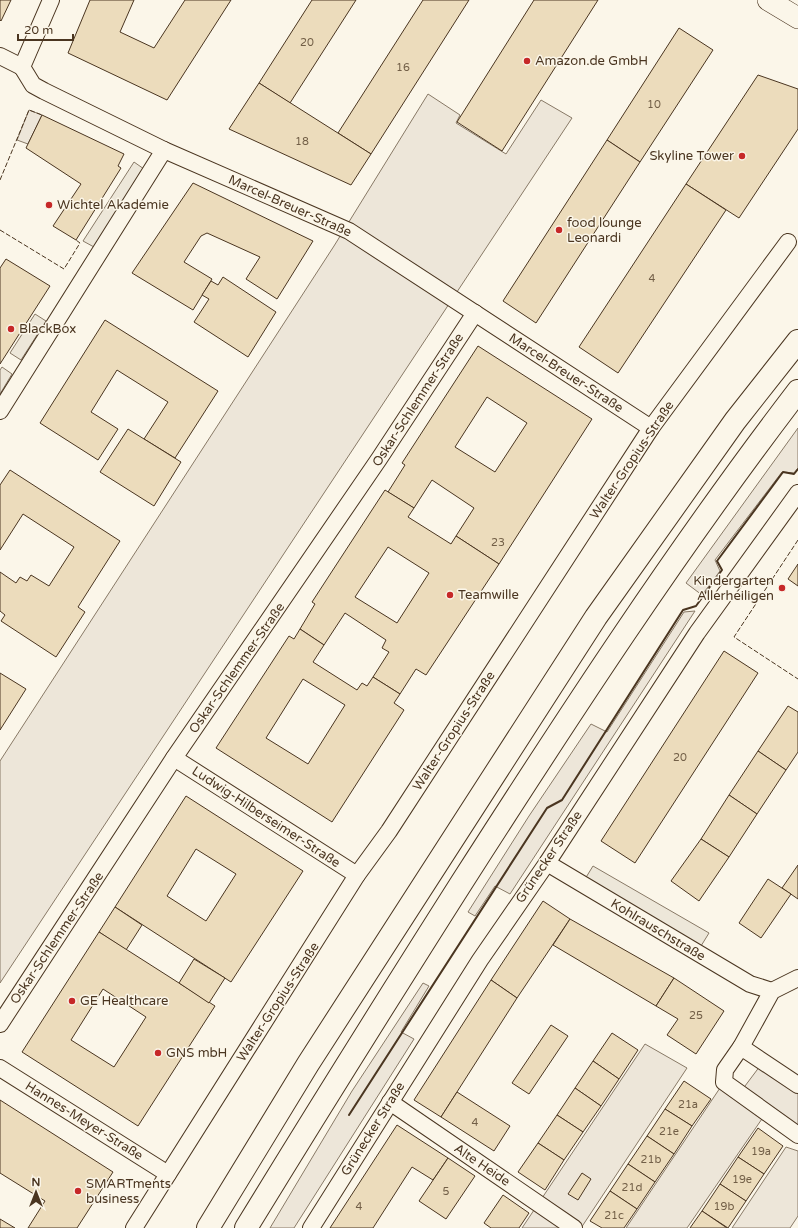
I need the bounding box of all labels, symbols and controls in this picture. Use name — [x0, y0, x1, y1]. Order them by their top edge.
scale bar — [18, 16, 73, 42]
text: 20 m — [24, 23, 53, 37]
house number: 20 — [300, 36, 314, 49]
place label: Amazon.de GmbH — [535, 53, 648, 69]
marker: Amazon.de GmbH — [522, 56, 532, 66]
house number: 16 — [396, 61, 410, 74]
house number: 10 — [647, 98, 661, 111]
house number: 18 — [295, 135, 309, 148]
place label: Skyline Tower — [649, 148, 734, 164]
marker: Skyline Tower — [737, 151, 747, 161]
street label: Marcel-Breuer-Straße — [226, 172, 354, 240]
place label: Wichtel Akademie — [57, 197, 169, 213]
marker: Wichtel Akademie — [44, 200, 54, 210]
place label: food lounge Leonardi — [567, 215, 642, 246]
marker: food lounge Leonardi — [554, 225, 564, 235]
house number: 4 — [649, 272, 656, 285]
place label: BlackBox — [19, 321, 76, 337]
marker: BlackBox — [6, 324, 16, 334]
street label: Oskar-Schlemmer-Straße — [369, 330, 467, 470]
street label: Marcel-Breuer-Straße — [506, 330, 626, 416]
street label: Walter-Gropius-Straße — [586, 398, 678, 522]
house number: 23 — [491, 536, 505, 549]
place label: Kindergarten Allerheiligen — [693, 573, 774, 604]
marker: Kindergarten Allerheiligen — [777, 583, 787, 593]
place label: Teamwille — [458, 587, 519, 603]
marker: Teamwille — [445, 590, 455, 600]
street label: Oskar-Schlemmer-Straße — [186, 600, 288, 736]
street label: Walter-Gropius-Straße — [409, 668, 499, 794]
house number: 20 — [673, 751, 687, 764]
street label: Ludwig-Hilberseimer-Straße — [189, 763, 343, 871]
street label: Grünecker Straße — [512, 808, 586, 906]
street label: Oskar-Schlemmer-Straße — [7, 869, 107, 1007]
street label: Kohlrauschstraße — [608, 895, 708, 965]
street label: Walter-Gropius-Straße — [233, 939, 323, 1065]
place label: GE Healthcare — [80, 993, 168, 1009]
marker: GE Healthcare — [67, 996, 77, 1006]
house number: 25 — [689, 1009, 703, 1022]
place label: GNS mbH — [166, 1045, 227, 1061]
marker: GNS mbH — [153, 1048, 163, 1058]
street label: Hannes-Meyer-Straße — [22, 1078, 146, 1164]
street label: Grünecker Straße — [338, 1079, 408, 1179]
house number: 21a — [678, 1098, 698, 1111]
house number: 4 — [472, 1116, 479, 1129]
house number: 21e — [659, 1125, 679, 1138]
street label: Alte Heide — [451, 1140, 513, 1190]
house number: 19a — [751, 1145, 771, 1158]
house number: 21b — [641, 1153, 661, 1166]
north arrow — [16, 1172, 56, 1212]
house number: 19e — [732, 1173, 752, 1186]
text: N — [32, 1176, 40, 1189]
place label: SMARTments business — [86, 1176, 171, 1207]
house number: 21d — [622, 1181, 642, 1194]
house number: 5 — [443, 1185, 450, 1198]
marker: SMARTments business — [73, 1186, 83, 1196]
house number: 4 — [356, 1200, 363, 1213]
house number: 19b — [714, 1200, 734, 1213]
house number: 21c — [604, 1209, 624, 1222]

